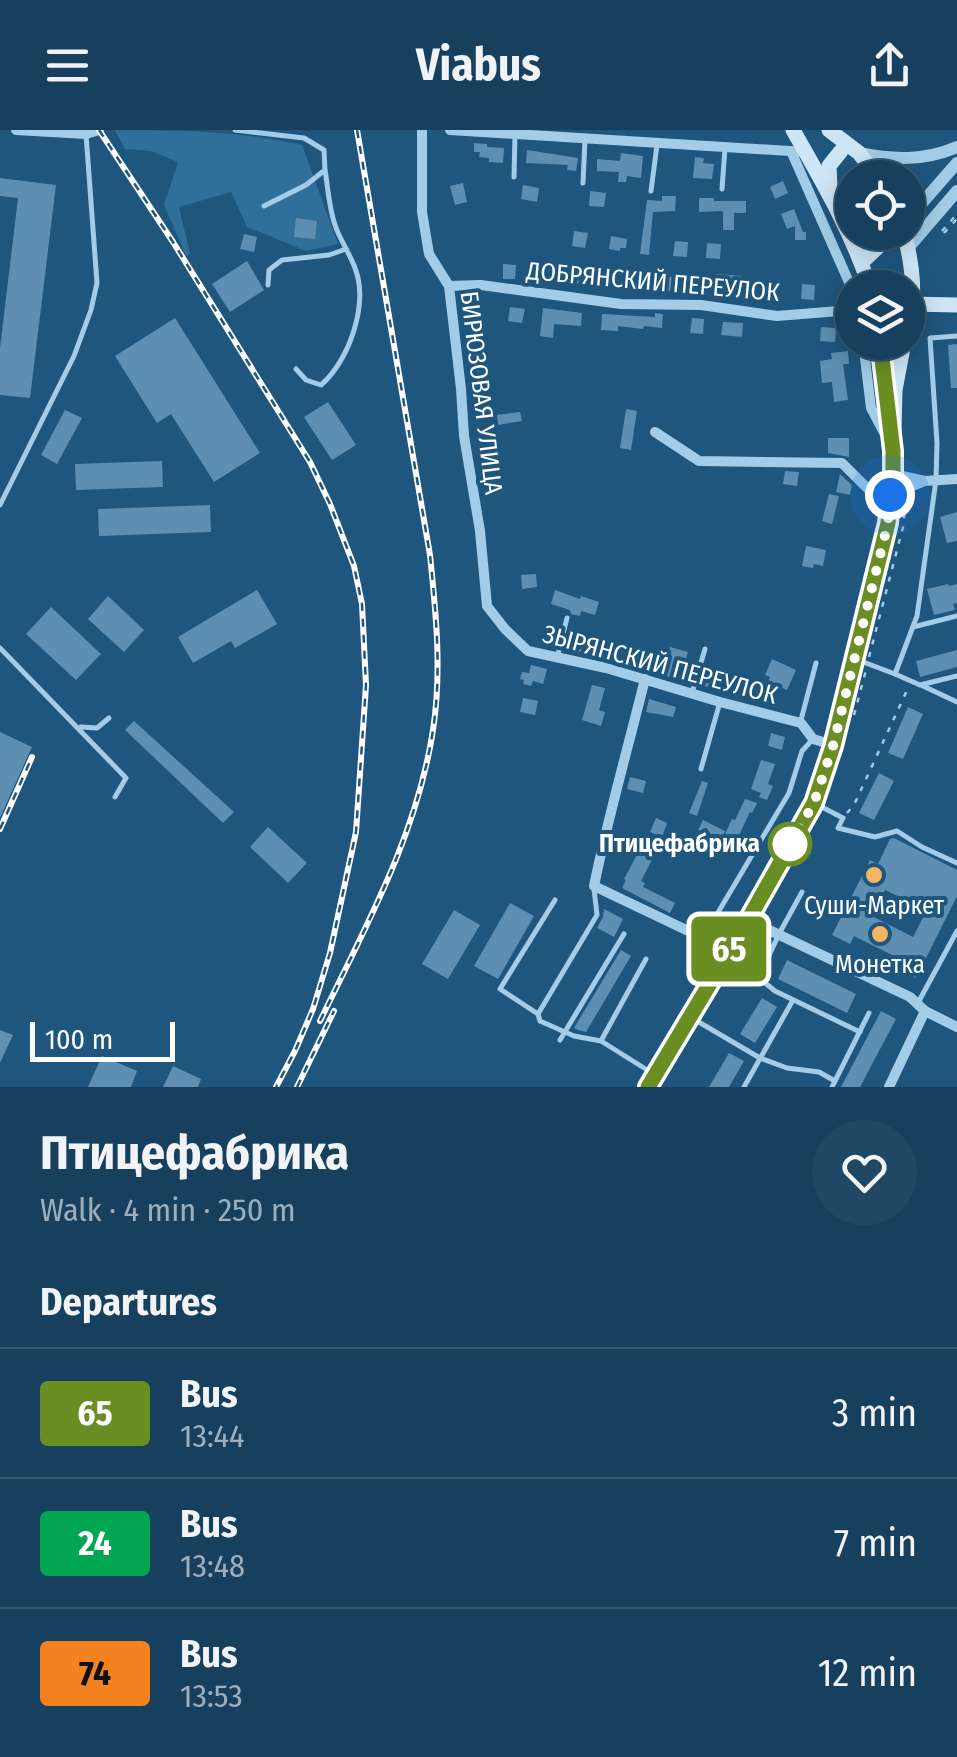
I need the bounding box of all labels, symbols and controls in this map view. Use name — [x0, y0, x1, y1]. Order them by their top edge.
icon: menu — [40, 38, 95, 93]
text: Viabus — [416, 38, 541, 92]
icon: share — [862, 38, 917, 93]
map controls — [835, 160, 925, 360]
button: locate — [835, 160, 925, 250]
street label: ДОБРЯНСКИЙ ПЕРЕУЛОК — [524, 255, 782, 308]
button: layers — [835, 270, 925, 360]
street label: БИРЮЗОВАЯ УЛИЦА — [454, 290, 508, 496]
your location — [865, 470, 915, 520]
street label: ЗЫРЯНСКИЙ ПЕРЕУЛОК — [539, 618, 781, 711]
marker: Птицефабрика — [769, 823, 811, 865]
place label: Птицефабрика — [599, 829, 760, 859]
marker: Суши-Маркет — [863, 864, 885, 886]
place label: Суши-Маркет — [804, 891, 945, 921]
line badge: 65 — [684, 916, 774, 982]
marker: Монетка — [869, 923, 891, 945]
text: 65 — [711, 928, 747, 970]
place label: Монетка — [835, 950, 925, 980]
scale bar — [30, 1017, 175, 1061]
text: 100 m — [45, 1023, 113, 1056]
button: heart — [812, 1120, 917, 1225]
text: Птицефабрика — [40, 1124, 349, 1182]
text: Walk · 4 min · 250 m — [40, 1191, 296, 1229]
text: Departures — [40, 1279, 217, 1325]
text: Bus — [180, 1371, 238, 1417]
text: 3 min — [832, 1390, 917, 1436]
text: 65 — [77, 1392, 113, 1434]
text: 13:44 — [180, 1417, 245, 1455]
text: Bus — [180, 1501, 238, 1547]
text: 7 min — [834, 1520, 917, 1566]
text: 24 — [78, 1522, 112, 1564]
text: 13:48 — [180, 1547, 245, 1585]
text: Bus — [180, 1631, 238, 1677]
text: 12 min — [818, 1650, 917, 1696]
text: 74 — [79, 1652, 111, 1694]
text: 13:53 — [180, 1677, 243, 1715]

